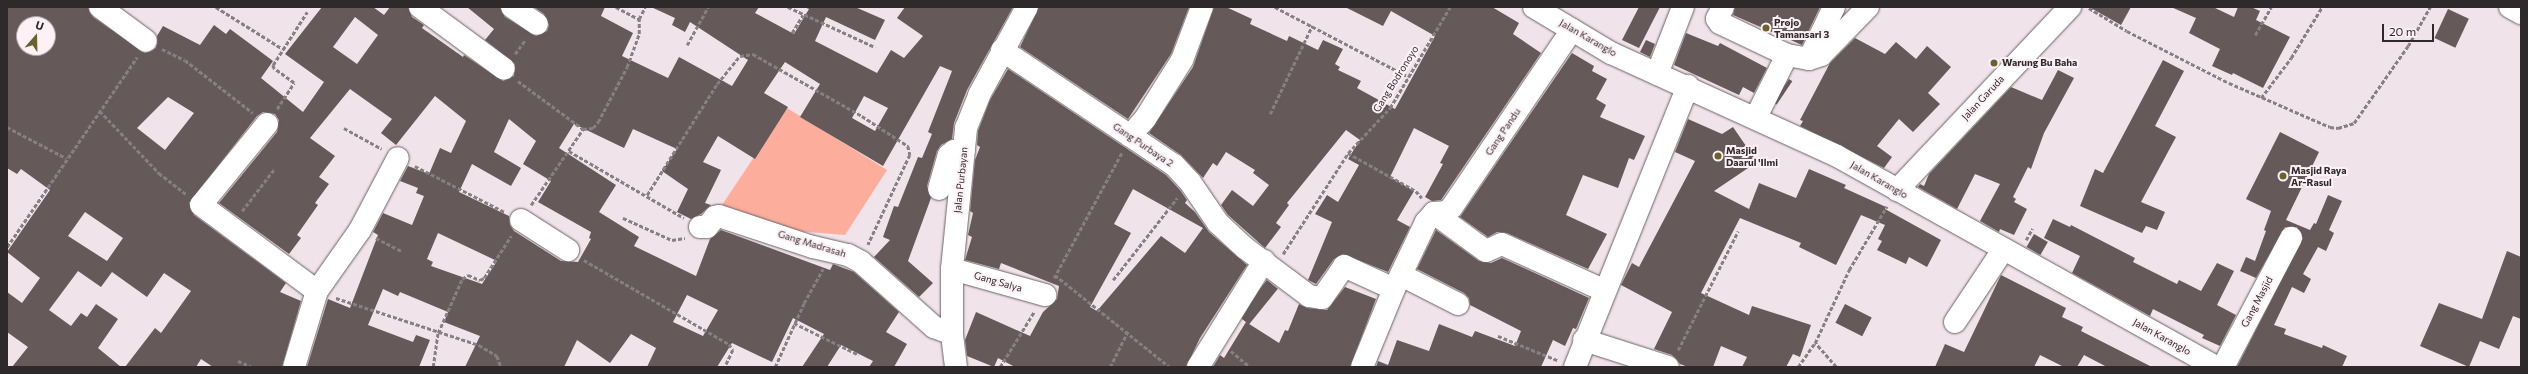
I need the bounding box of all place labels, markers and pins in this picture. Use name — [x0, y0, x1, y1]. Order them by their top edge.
place label: Projo Tamansari 3 — [1774, 16, 1829, 40]
marker: Projo Tamansari 3 — [1761, 23, 1771, 33]
place label: Warung Bu Baha — [2002, 57, 2077, 69]
marker: Warung Bu Baha — [1989, 58, 1999, 68]
place label: Masjid Daarul 'Ilmi — [1726, 144, 1778, 168]
marker: Masjid Daarul 'Ilmi — [1713, 151, 1723, 161]
place label: Masjid Raya Ar-Rasul — [2291, 164, 2346, 188]
marker: Masjid Raya Ar-Rasul — [2278, 171, 2288, 181]

